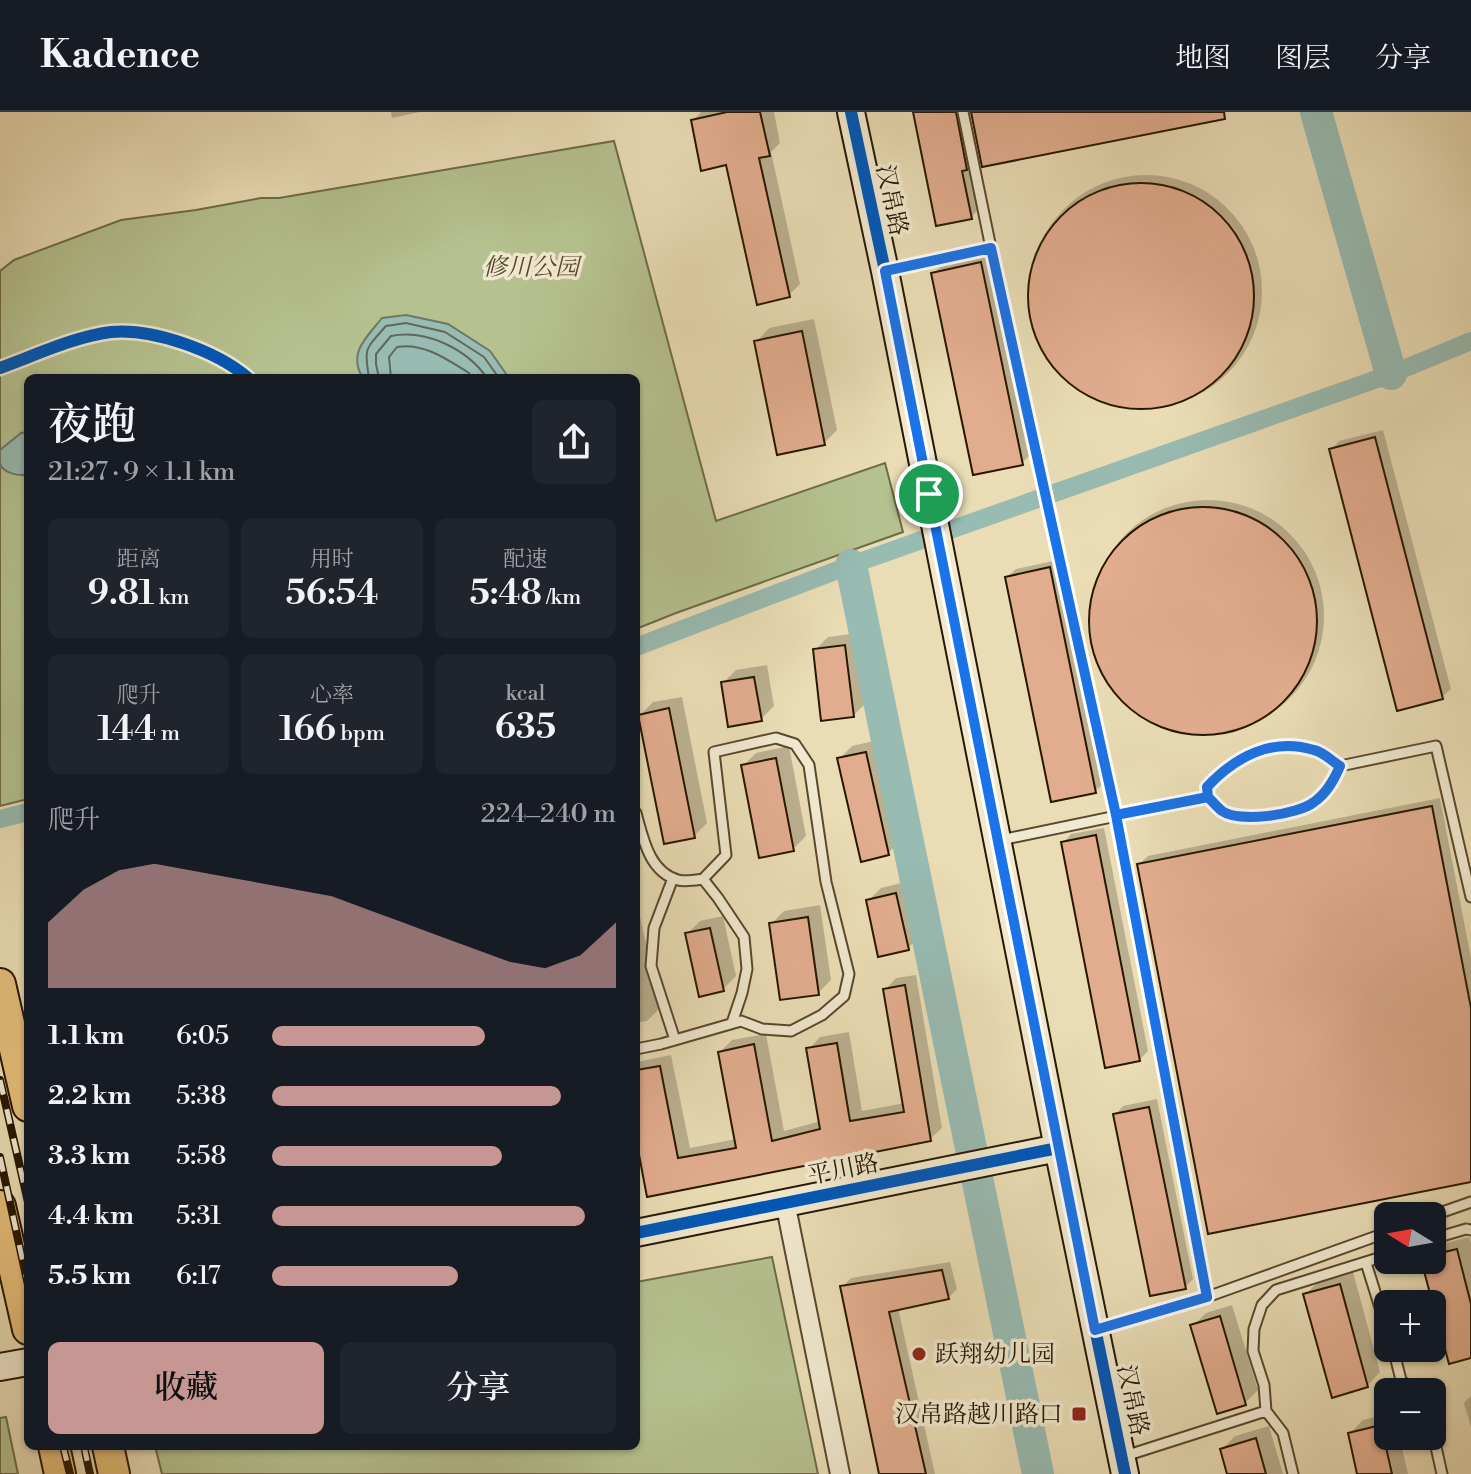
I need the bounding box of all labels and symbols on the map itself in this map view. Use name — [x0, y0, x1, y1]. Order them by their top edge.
street label: 汉帛路 — [869, 162, 913, 239]
park label: 修川公园 — [483, 253, 583, 283]
pin — [895, 460, 963, 528]
street label: 平川路 — [805, 1148, 881, 1192]
north arrow — [1374, 1202, 1446, 1274]
place label: 跃翔幼儿园 — [935, 1340, 1055, 1370]
marker: 跃翔幼儿园 — [910, 1345, 928, 1363]
street label: 汉帛路 — [1110, 1362, 1154, 1439]
place label: 汉帛路越川路口 — [895, 1400, 1063, 1430]
marker: 汉帛路越川路口 — [1070, 1405, 1088, 1423]

